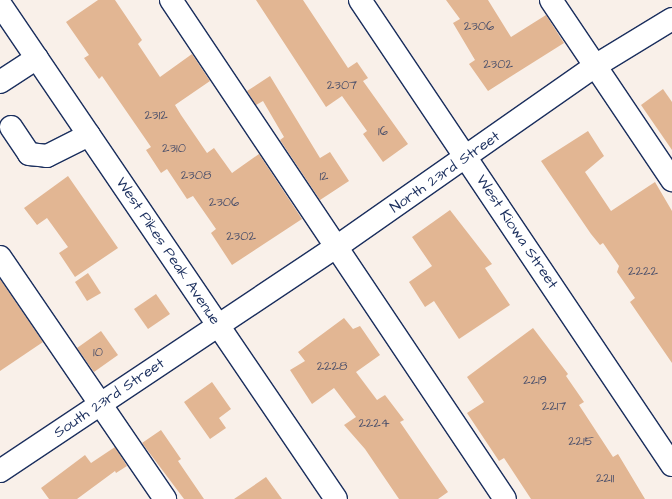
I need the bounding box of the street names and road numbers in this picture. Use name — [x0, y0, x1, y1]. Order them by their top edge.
street label: North 23rd Street — [387, 127, 503, 217]
street label: West Kiowa Street — [472, 172, 562, 292]
street label: West Pikes Peak Avenue — [112, 174, 224, 328]
street label: South 23rd Street — [50, 354, 168, 442]

